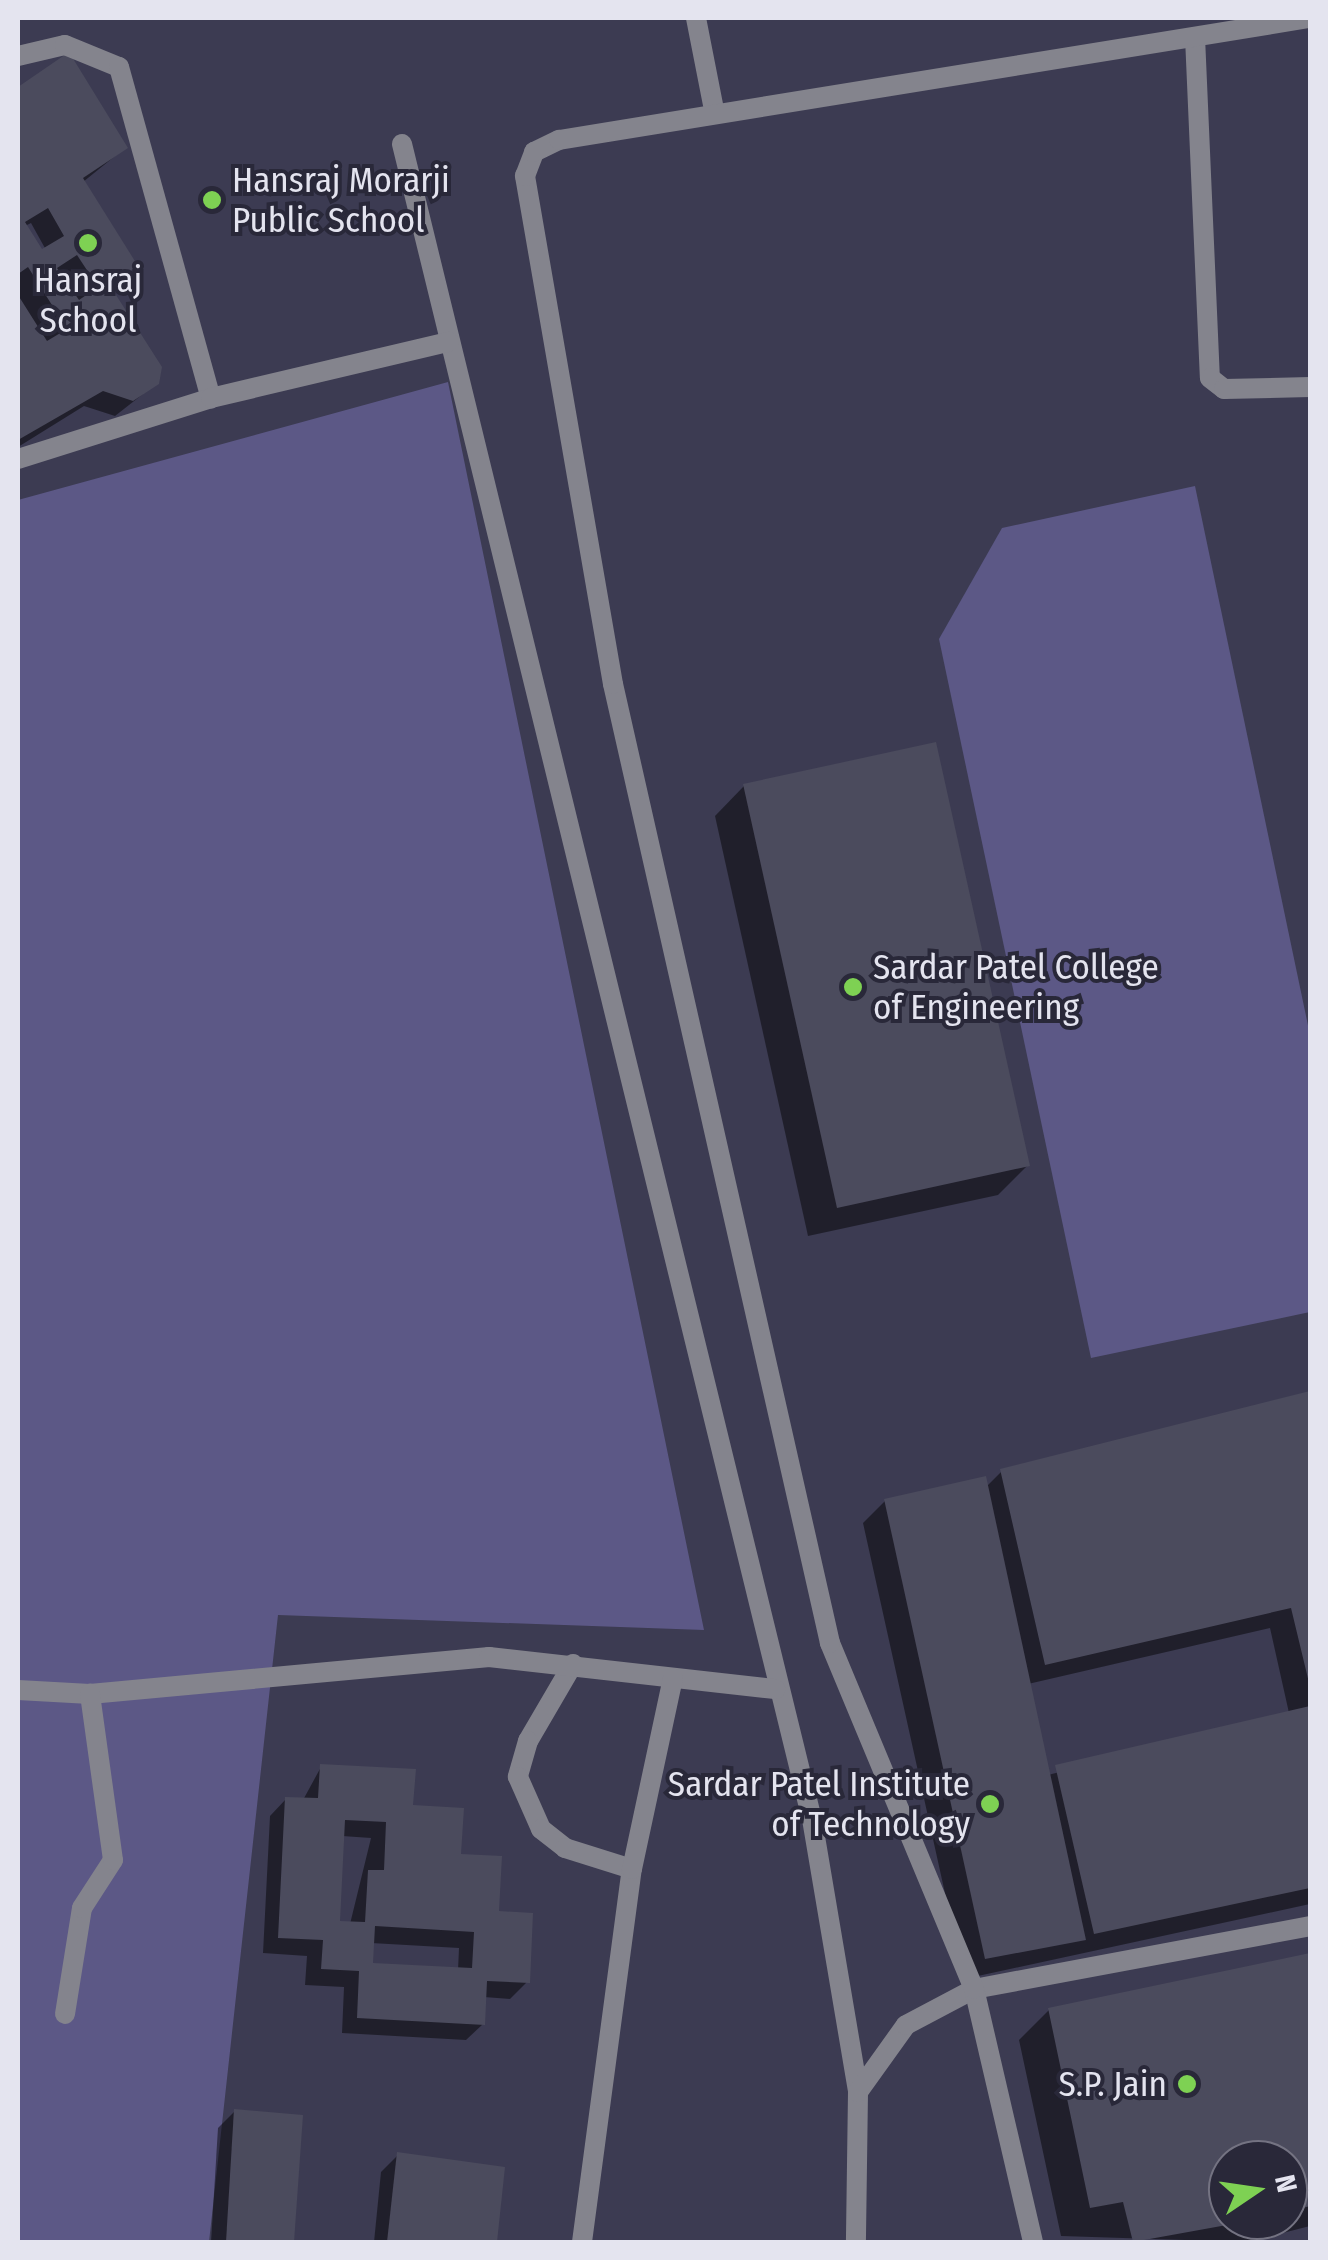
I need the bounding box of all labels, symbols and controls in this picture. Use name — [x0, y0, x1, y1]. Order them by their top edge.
place label: Hansraj Morarji Public School — [232, 159, 450, 241]
marker: Hansraj Morarji Public School — [201, 189, 223, 211]
marker: Hansraj School — [77, 232, 99, 254]
place label: Hansraj School — [34, 259, 142, 341]
place label: Sardar Patel College of Engineering — [873, 946, 1159, 1028]
marker: Sardar Patel College of Engineering — [842, 976, 864, 998]
place label: Sardar Patel Institute of Technology — [668, 1763, 970, 1845]
marker: Sardar Patel Institute of Technology — [979, 1793, 1001, 1815]
place label: S.P. Jain — [1059, 2063, 1167, 2105]
marker: S.P. Jain — [1176, 2073, 1198, 2095]
north arrow — [1208, 2140, 1308, 2240]
text: N — [1268, 2172, 1304, 2195]

